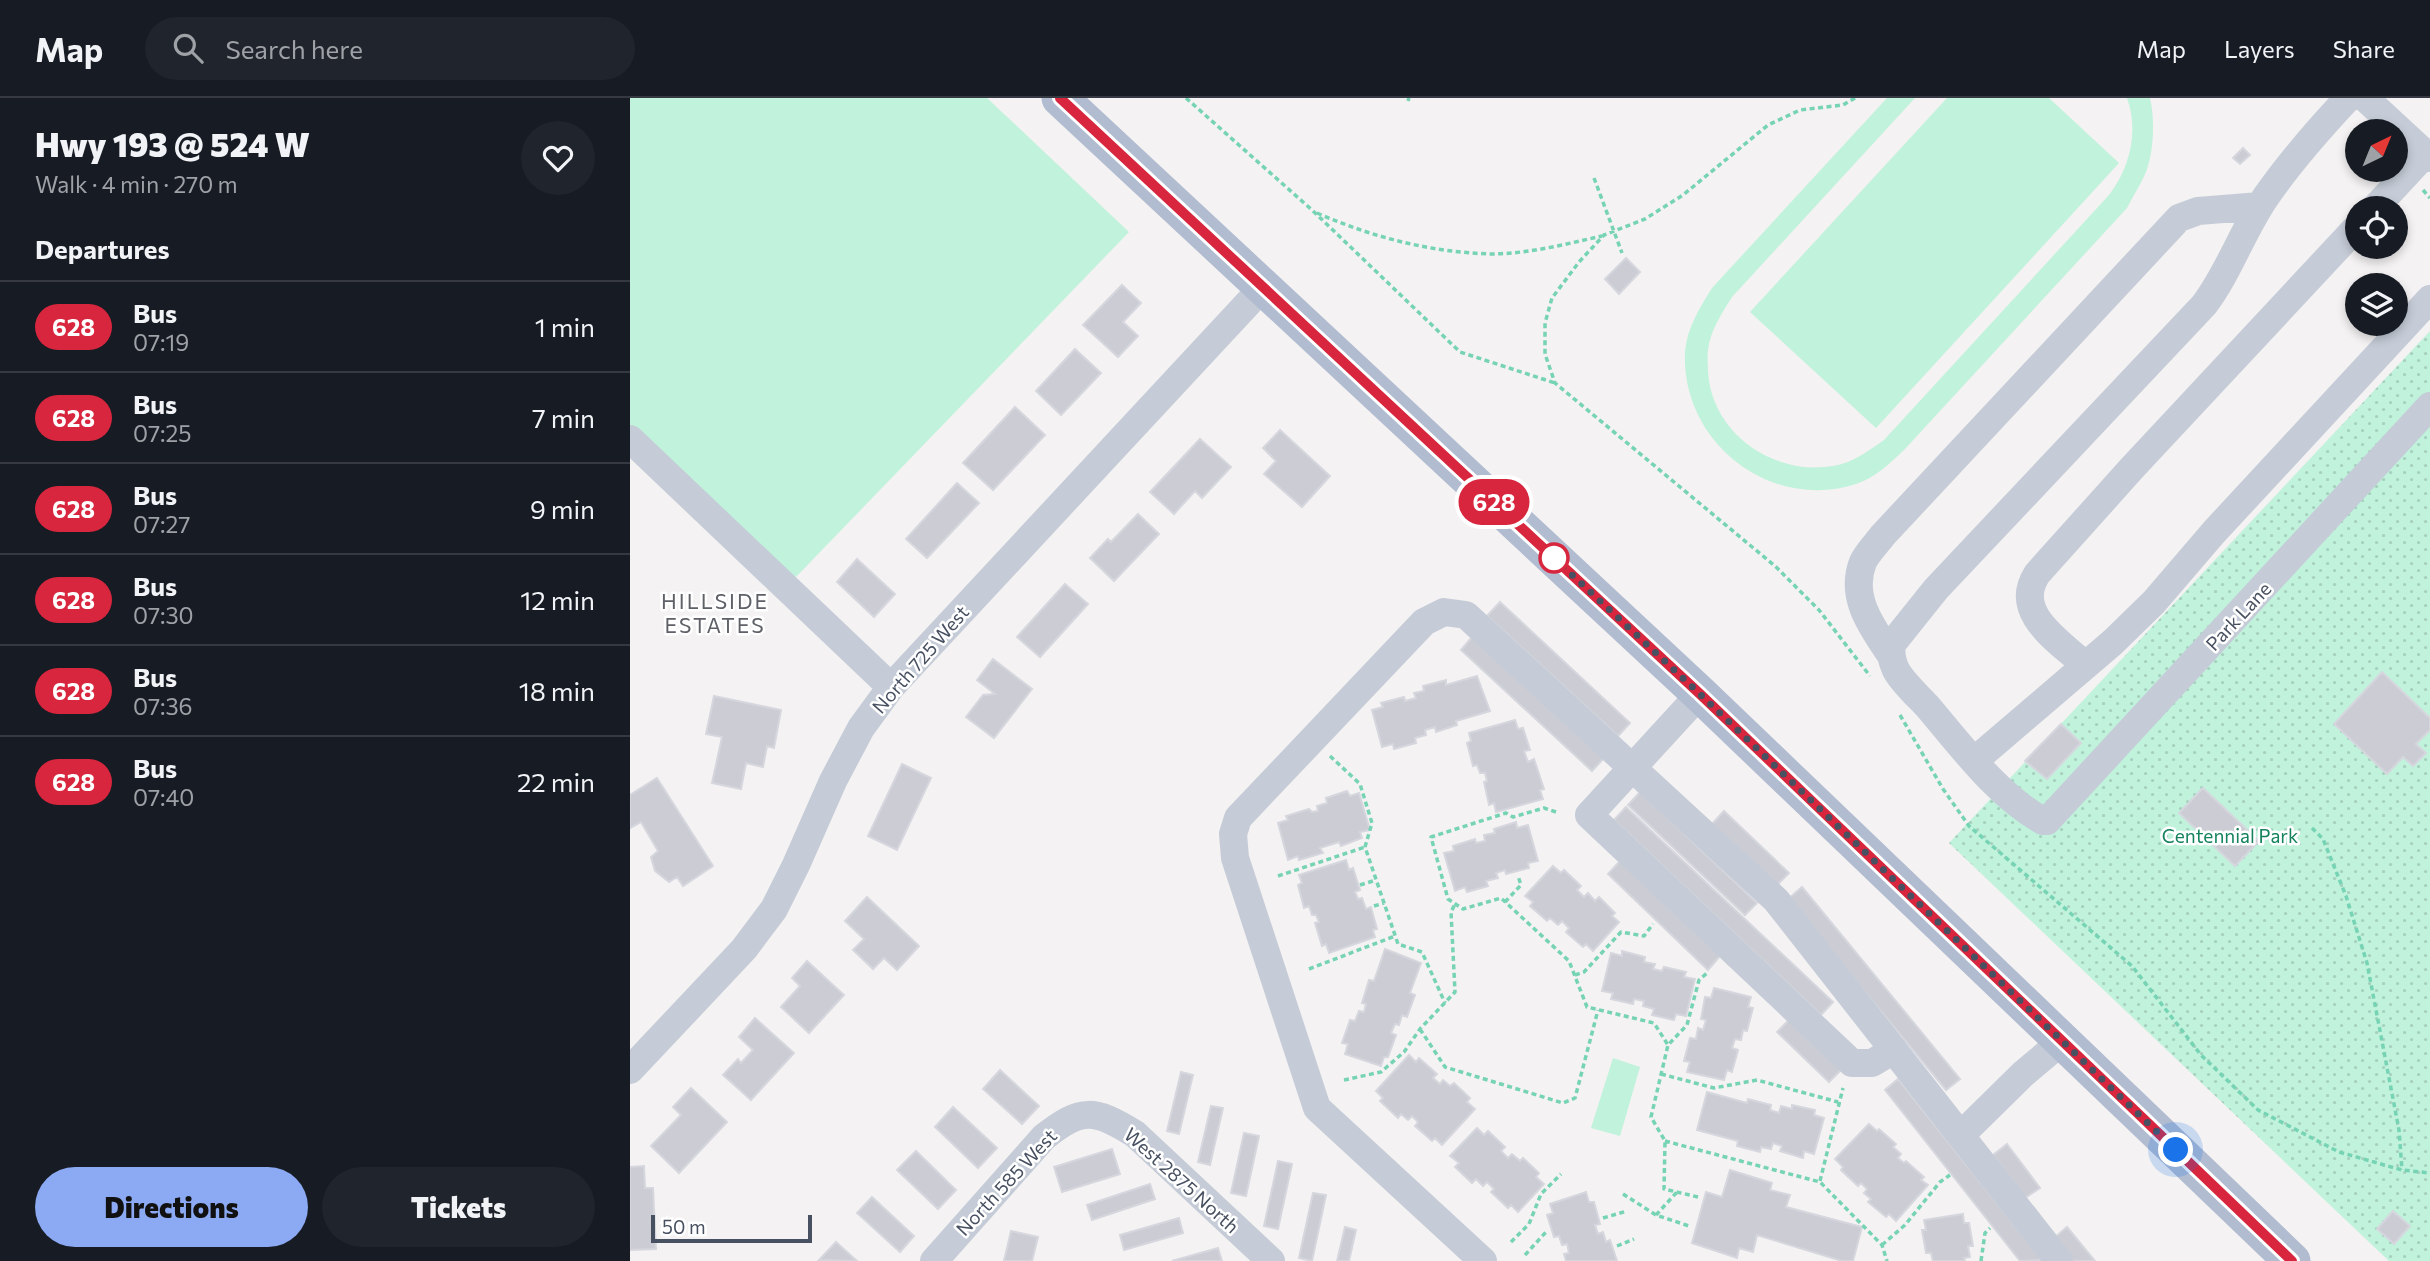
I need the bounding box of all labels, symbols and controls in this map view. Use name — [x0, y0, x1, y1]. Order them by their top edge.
search box — [145, 17, 635, 80]
text: Map — [35, 28, 103, 69]
icon: search — [169, 29, 207, 67]
text: Search here — [225, 33, 363, 64]
text: Map — [2137, 34, 2186, 63]
text: Layers — [2224, 34, 2295, 63]
text: Share — [2333, 34, 2395, 63]
north arrow — [2345, 119, 2408, 182]
map controls — [2345, 119, 2408, 336]
button: heart — [521, 121, 595, 195]
text: Hwy 193 @ 524 W — [35, 123, 310, 164]
text: Walk · 4 min · 270 m — [35, 170, 238, 198]
button: locate — [2345, 196, 2408, 259]
text: Departures — [35, 233, 170, 264]
button: layers — [2345, 273, 2408, 336]
text: Bus — [133, 297, 177, 328]
text: 1 min — [535, 311, 595, 342]
text: 628 — [52, 312, 95, 341]
text: 07:19 — [133, 328, 189, 356]
text: Bus — [133, 388, 177, 419]
text: 7 min — [532, 402, 595, 433]
text: 628 — [52, 403, 95, 432]
text: 07:25 — [133, 419, 191, 447]
text: Bus — [133, 479, 177, 510]
line badge: 628 — [1454, 479, 1534, 525]
text: 628 — [1472, 487, 1516, 516]
text: 9 min — [530, 493, 595, 524]
text: 628 — [52, 494, 95, 523]
text: 07:27 — [133, 510, 190, 538]
unlabelled marker — [1539, 543, 1569, 573]
text: Bus — [133, 570, 177, 601]
street label: Park Lane — [2201, 577, 2275, 655]
text: 12 min — [520, 584, 595, 615]
text: 628 — [52, 585, 95, 614]
district label: HILLSIDE ESTATES — [661, 588, 769, 637]
street label: North 725 West — [867, 600, 973, 718]
text: 07:30 — [133, 601, 194, 629]
text: Bus — [133, 661, 177, 692]
text: 18 min — [519, 675, 595, 706]
text: 628 — [52, 676, 95, 705]
text: 07:36 — [133, 692, 193, 720]
text: Bus — [133, 752, 177, 783]
text: 22 min — [517, 766, 595, 797]
text: 628 — [52, 767, 95, 796]
text: 07:40 — [133, 783, 194, 811]
park label: Centennial Park — [2162, 824, 2298, 847]
street label: West 2875 North — [1120, 1122, 1244, 1238]
street label: North 585 West — [951, 1124, 1061, 1240]
your location — [2158, 1132, 2193, 1167]
button: Directions — [35, 1167, 308, 1247]
button: Tickets — [322, 1167, 595, 1247]
scale bar — [651, 1212, 812, 1244]
text: 50 m — [662, 1215, 706, 1238]

